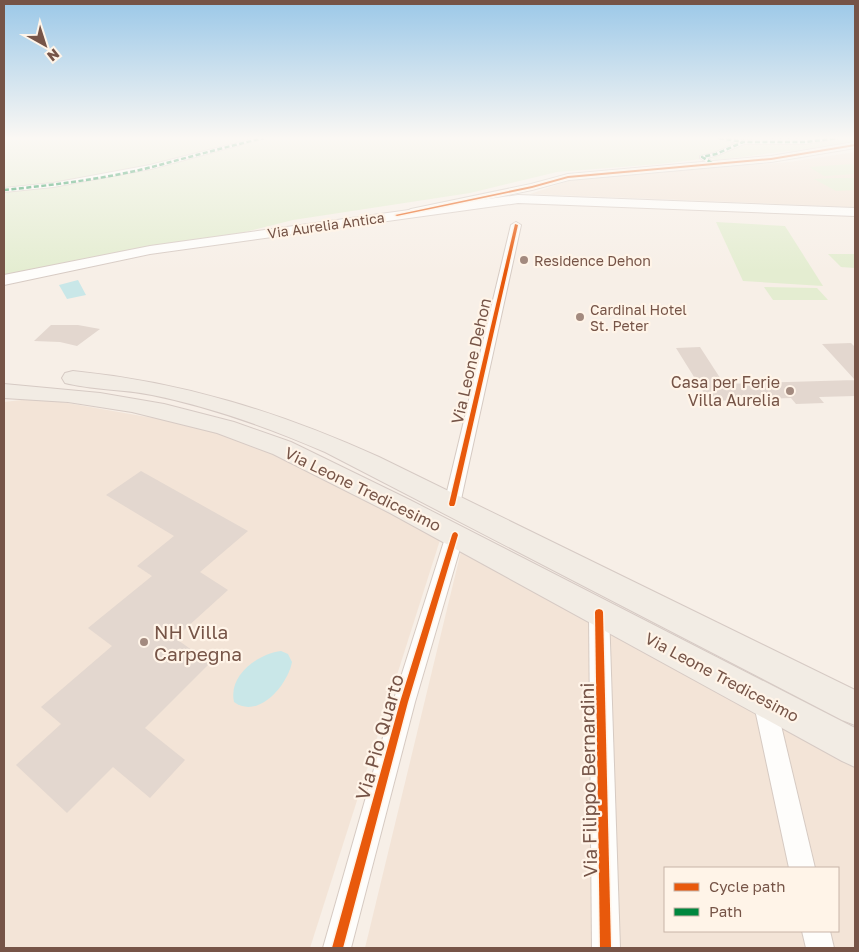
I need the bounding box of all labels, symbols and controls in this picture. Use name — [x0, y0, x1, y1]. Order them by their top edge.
north arrow — [20, 20, 70, 70]
text: N — [44, 46, 63, 65]
street label: Via Aurelia Antica — [266, 208, 386, 242]
place label: Residence Dehon — [534, 252, 651, 269]
marker: Residence Dehon — [518, 254, 530, 266]
street label: Via Leone Dehon — [447, 296, 495, 426]
place label: Cardinal Hotel St. Peter — [590, 301, 687, 334]
marker: Cardinal Hotel St. Peter — [574, 311, 586, 323]
place label: Casa per Ferie Villa Aurelia — [671, 372, 780, 410]
marker: Casa per Ferie Villa Aurelia — [784, 385, 796, 397]
street label: Via Leone Tredicesimo — [282, 442, 444, 536]
place label: NH Villa Carpegna — [154, 620, 242, 665]
street label: Via Leone Tredicesimo — [642, 628, 802, 726]
marker: NH Villa Carpegna — [138, 636, 150, 648]
street label: Via Pio Quarto — [350, 671, 408, 803]
street label: Via Filippo Bernardini — [575, 682, 601, 878]
legend — [664, 867, 839, 932]
text: Cycle path — [709, 877, 785, 895]
text: Path — [709, 902, 742, 920]

